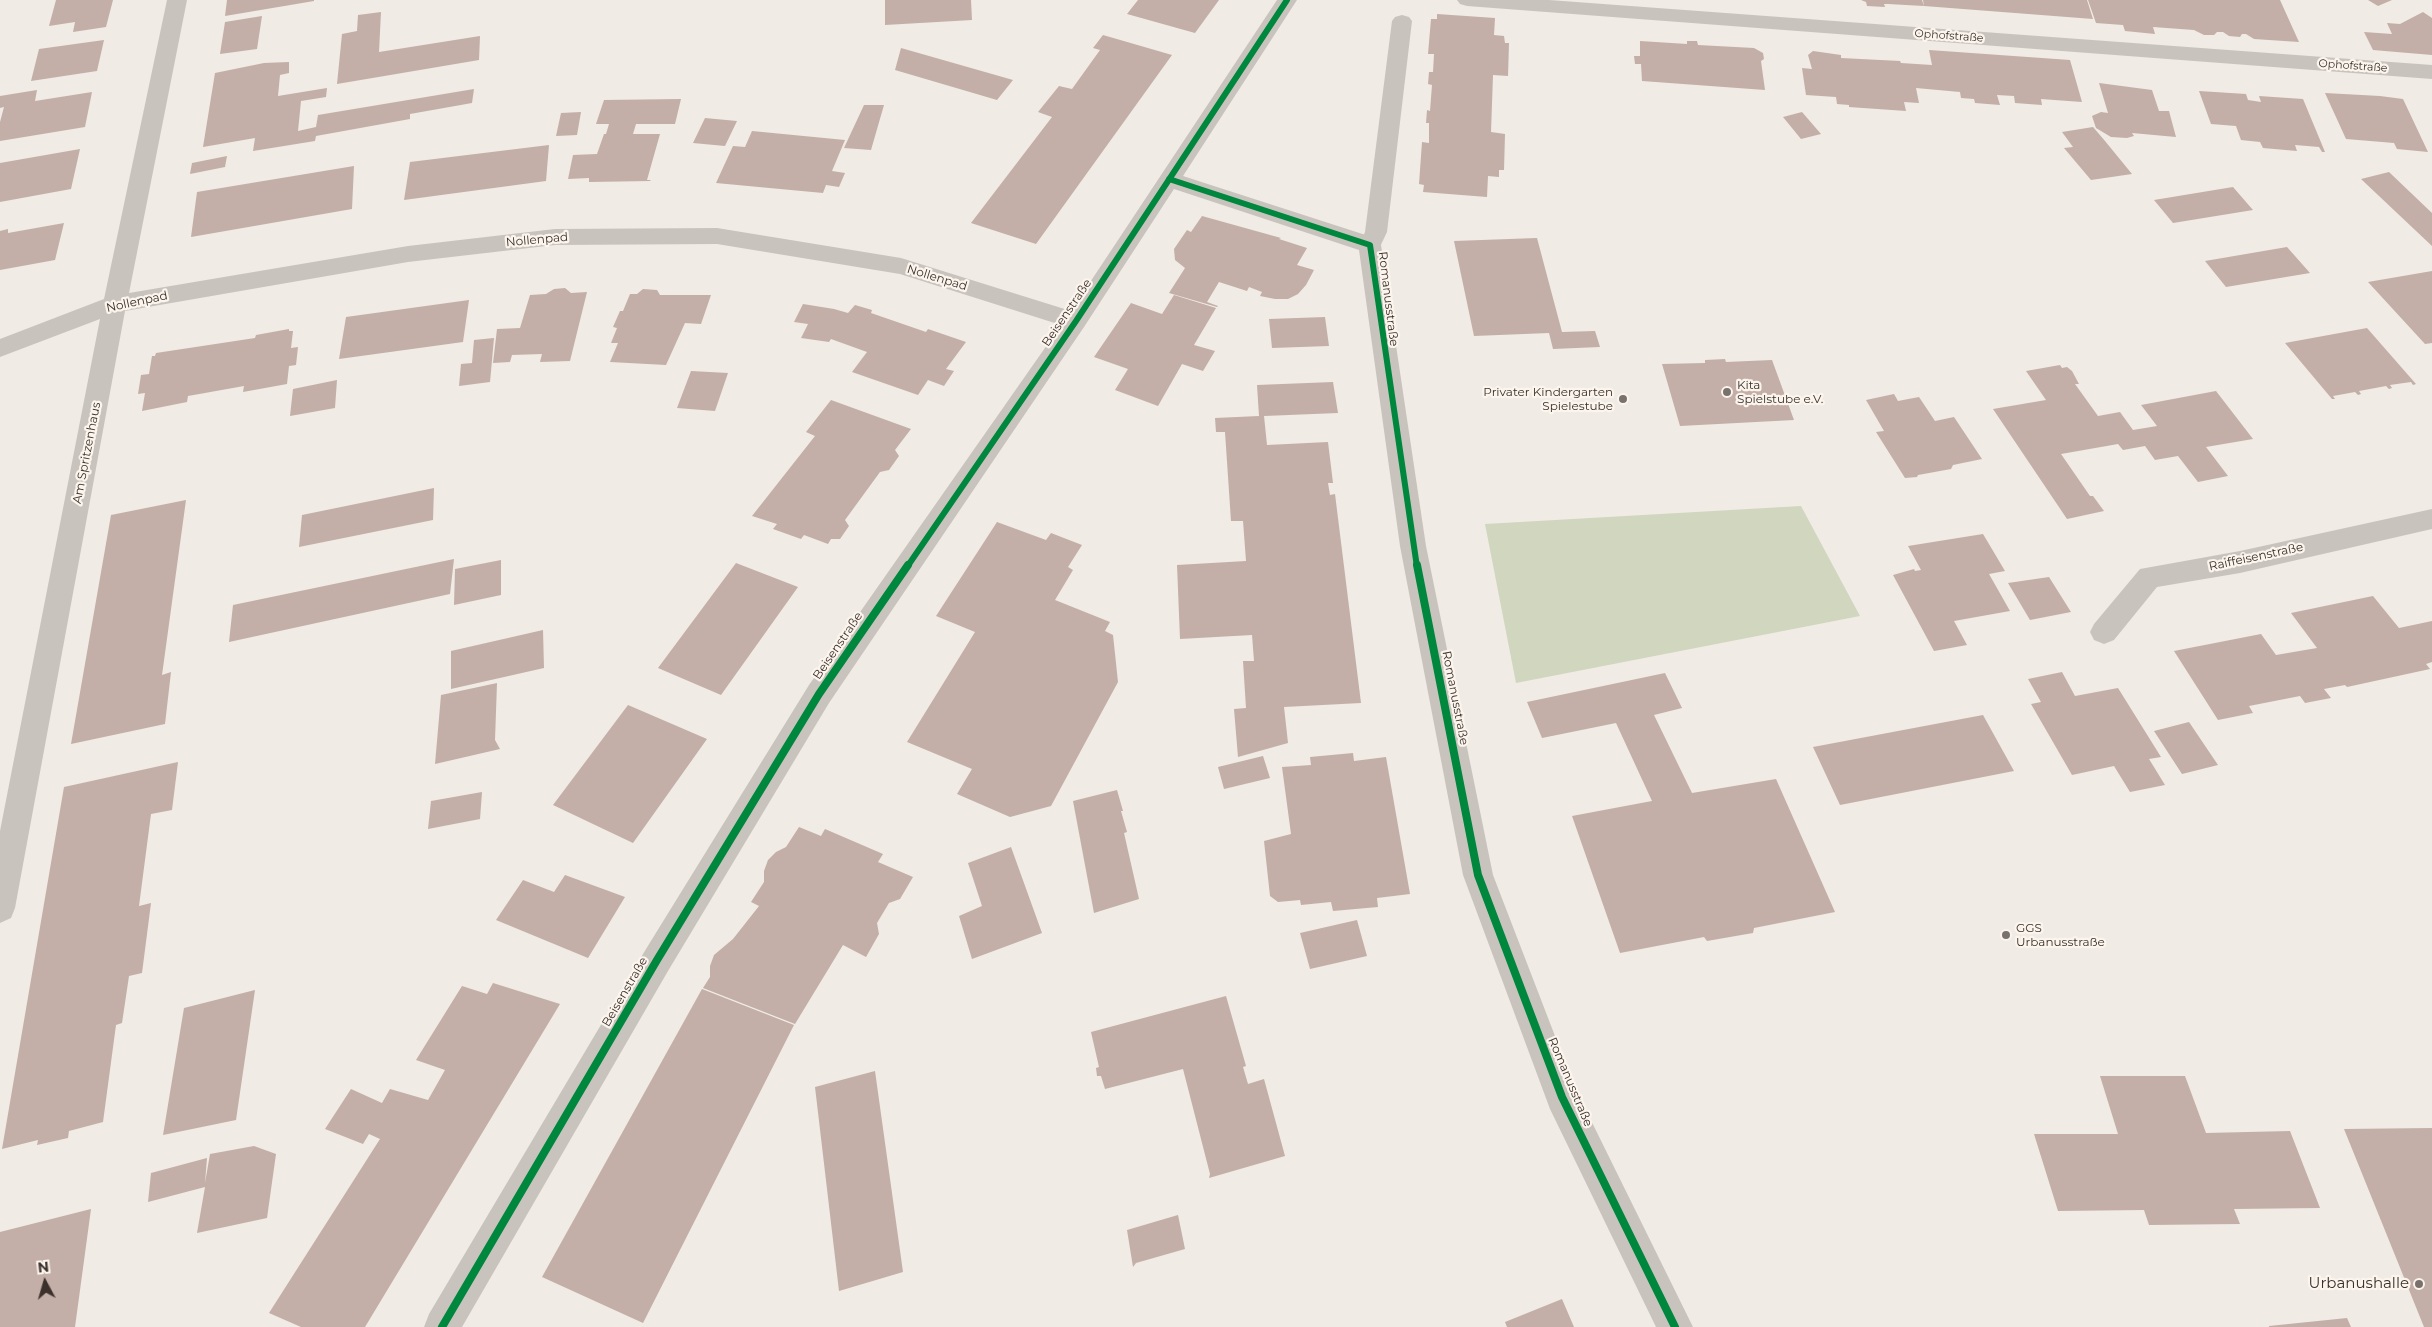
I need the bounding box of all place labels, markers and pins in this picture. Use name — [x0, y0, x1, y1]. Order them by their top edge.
place label: Kita Spielstube e.V. — [1737, 378, 1823, 406]
place label: Privater Kindergarten Spielestube — [1483, 385, 1613, 413]
marker: Kita Spielstube e.V. — [1721, 386, 1733, 398]
marker: Privater Kindergarten Spielestube — [1617, 393, 1629, 405]
place label: GGS Urbanusstraße — [2016, 921, 2105, 949]
marker: GGS Urbanusstraße — [2000, 929, 2012, 941]
place label: Urbanushalle — [2309, 1275, 2409, 1293]
marker: Urbanushalle — [2413, 1278, 2425, 1290]

